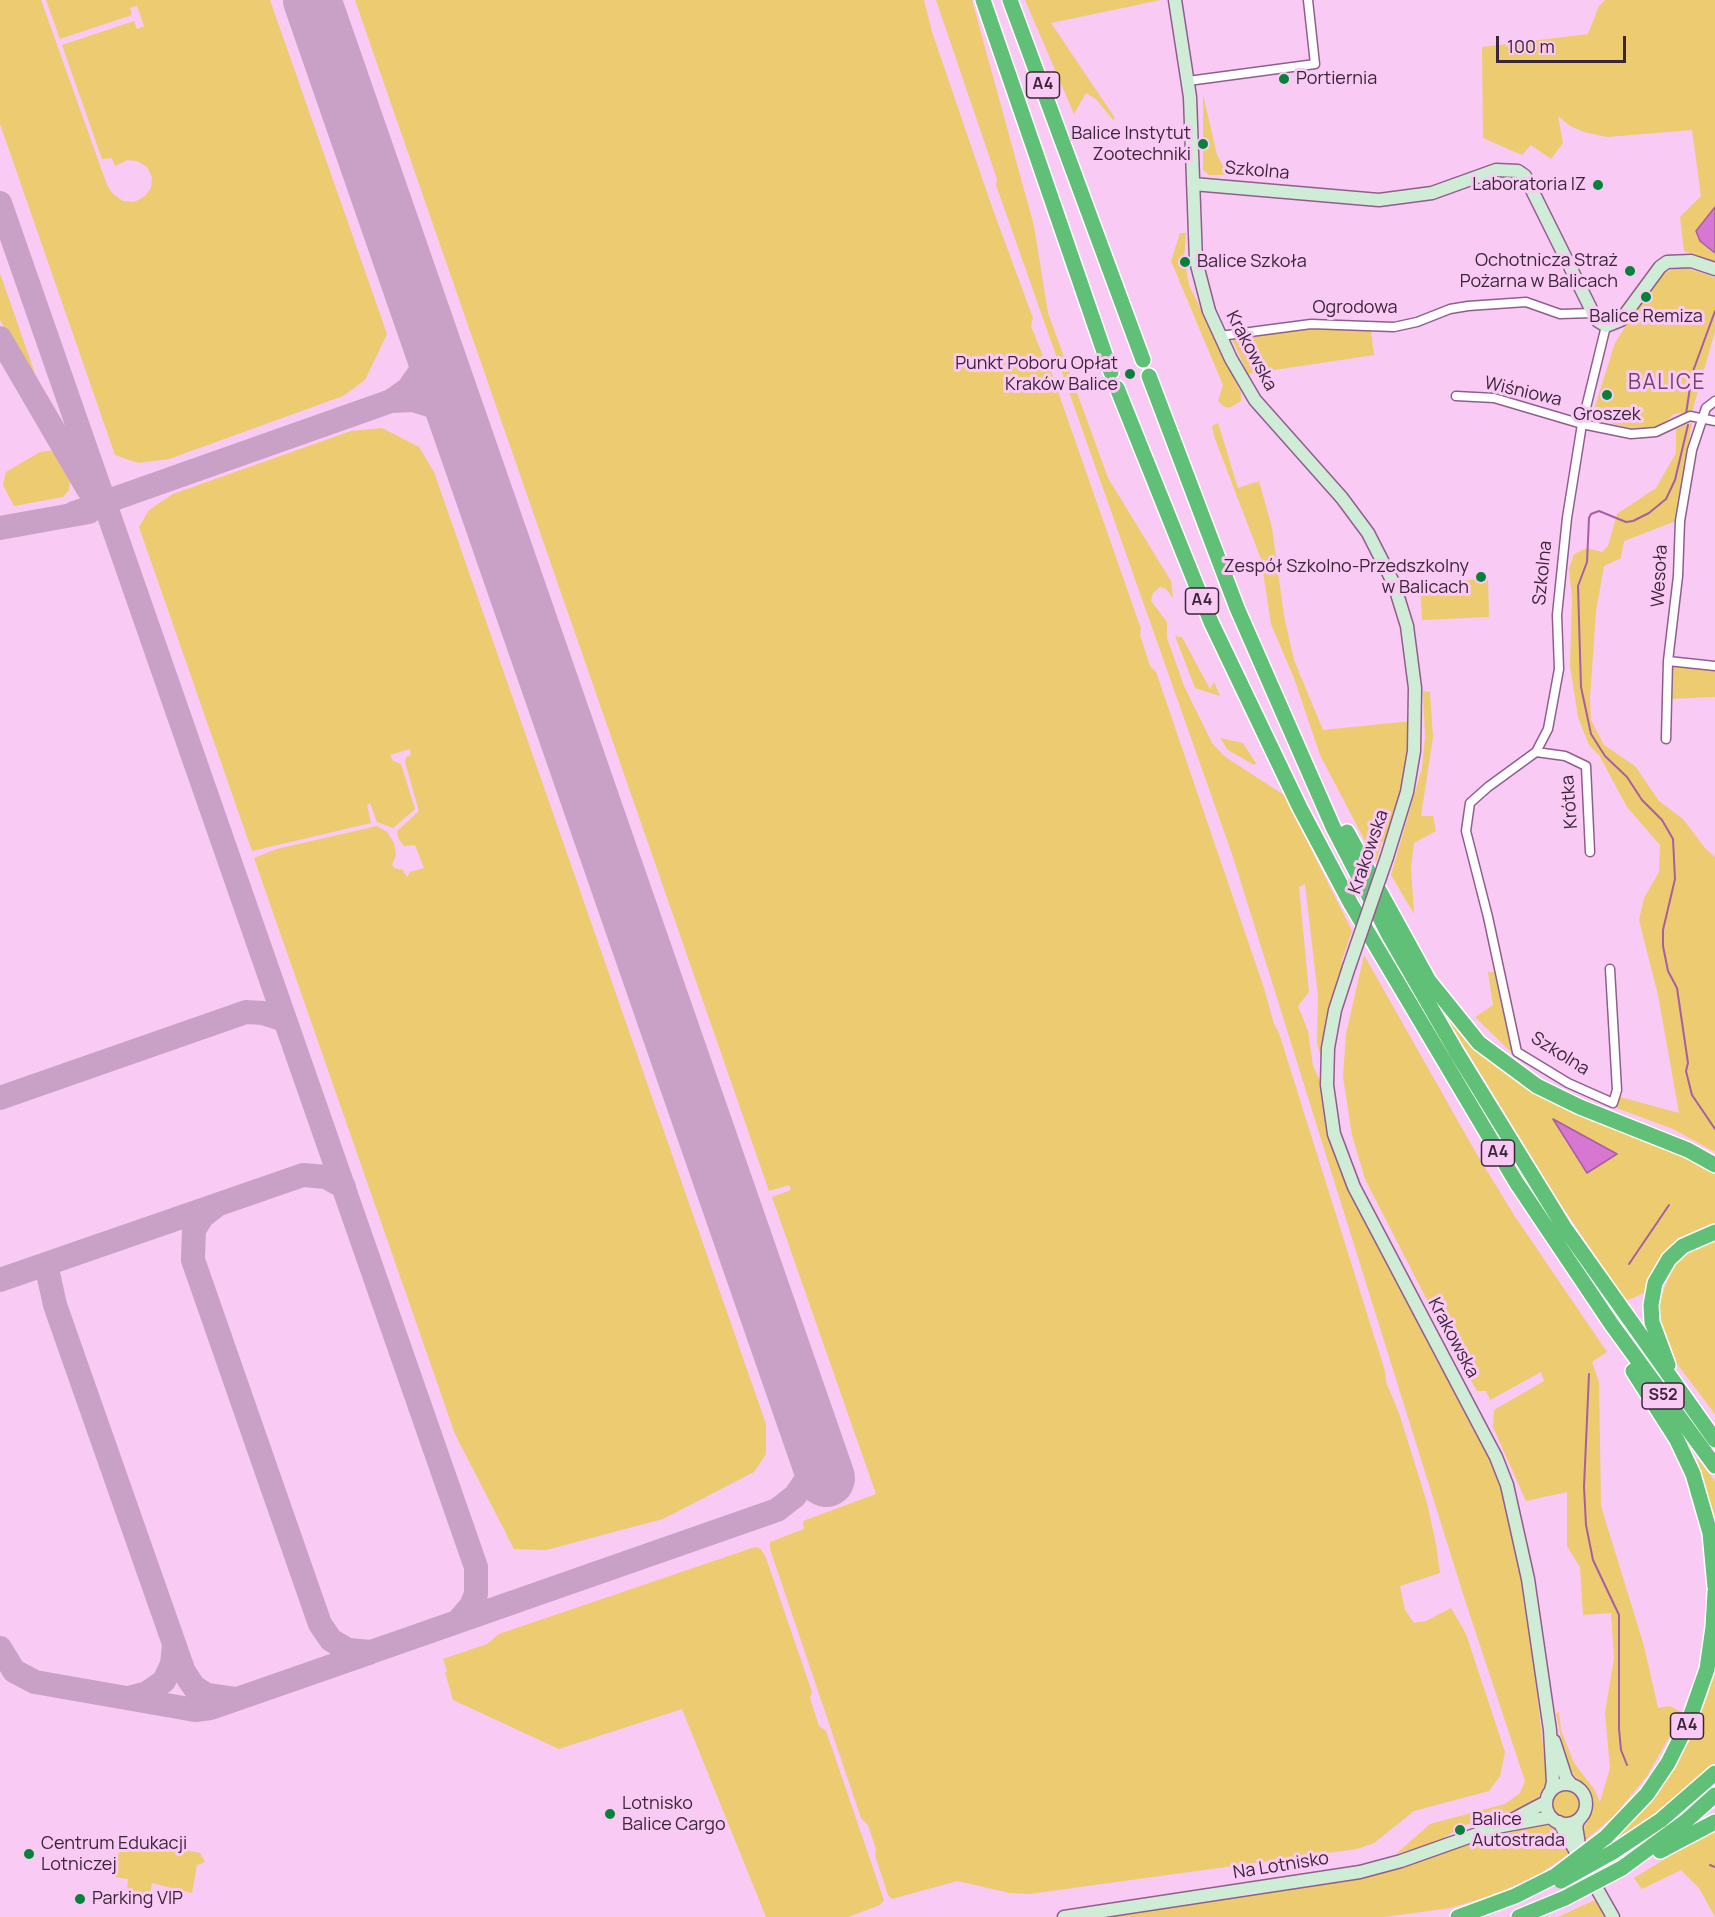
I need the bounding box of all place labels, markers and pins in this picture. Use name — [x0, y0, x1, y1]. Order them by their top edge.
place label: Portiernia — [1296, 68, 1377, 90]
marker: Portiernia — [1277, 72, 1291, 86]
place label: Balice Instytut Zootechniki — [1071, 123, 1191, 166]
marker: Balice Instytut Zootechniki — [1196, 137, 1210, 151]
place label: Laboratoria IZ — [1472, 174, 1586, 196]
marker: Laboratoria IZ — [1591, 178, 1605, 192]
place label: Ochotnicza Straż Pożarna w Balicach — [1460, 250, 1618, 292]
place label: Balice Szkoła — [1197, 251, 1307, 273]
marker: Balice Szkoła — [1178, 255, 1192, 269]
marker: Ochotnicza Straż Pożarna w Balicach — [1623, 264, 1637, 278]
marker: Balice Remiza — [1639, 290, 1653, 304]
place label: Balice Remiza — [1589, 306, 1703, 328]
place label: Punkt Poboru Opłat Kraków Balice — [955, 353, 1118, 395]
marker: Punkt Poboru Opłat Kraków Balice — [1123, 367, 1137, 381]
marker: Groszek — [1600, 388, 1614, 402]
place label: Groszek — [1573, 404, 1641, 426]
place label: Zespół Szkolno-Przedszkolny w Balicach — [1223, 556, 1469, 598]
marker: Zespół Szkolno-Przedszkolny w Balicach — [1474, 570, 1488, 584]
place label: Lotnisko Balice Cargo — [622, 1793, 726, 1836]
marker: Lotnisko Balice Cargo — [603, 1807, 617, 1821]
place label: Balice Autostrada — [1472, 1809, 1565, 1852]
marker: Balice Autostrada — [1453, 1823, 1467, 1837]
place label: Centrum Edukacji Lotniczej — [41, 1833, 187, 1876]
marker: Centrum Edukacji Lotniczej — [22, 1847, 36, 1861]
place label: Parking VIP — [92, 1888, 183, 1910]
marker: Parking VIP — [73, 1892, 87, 1906]

